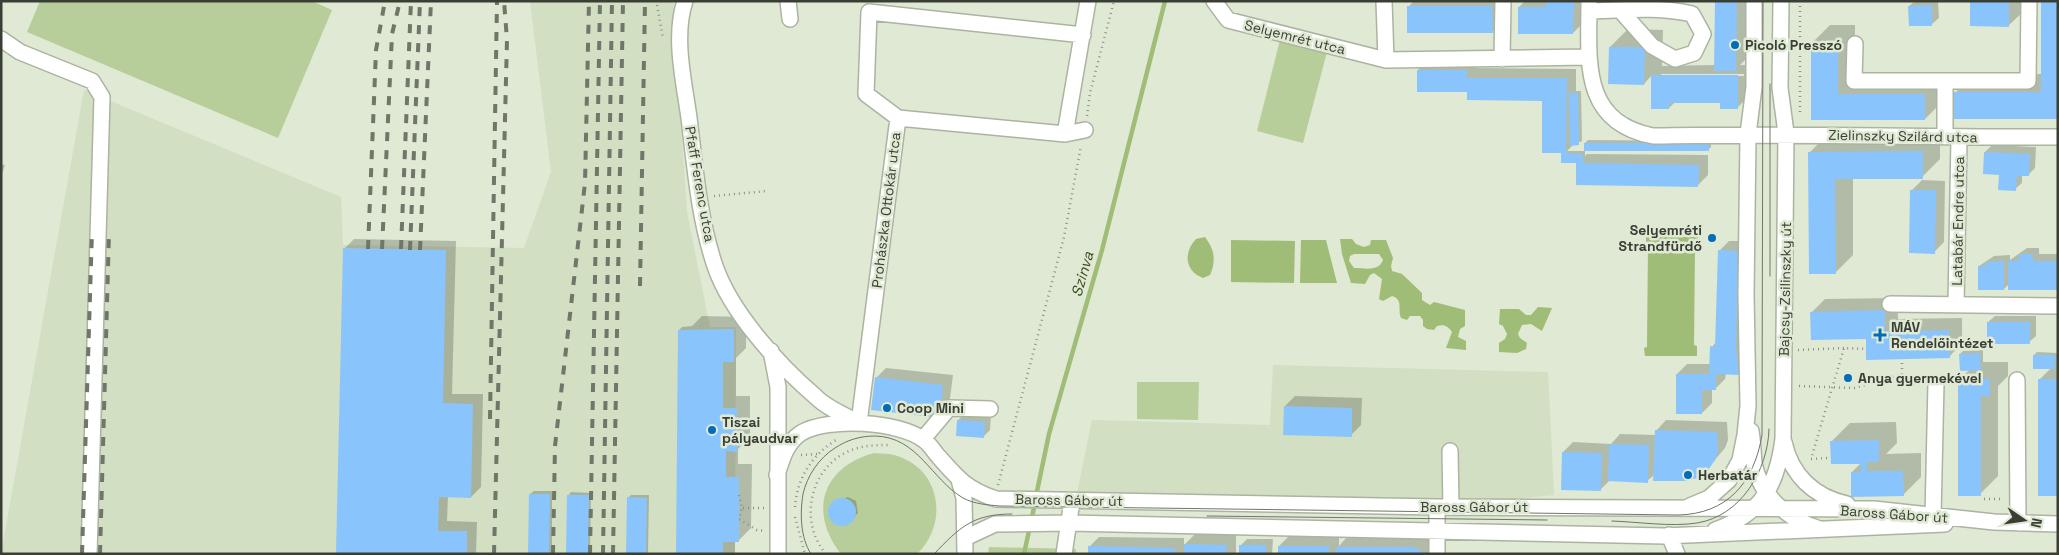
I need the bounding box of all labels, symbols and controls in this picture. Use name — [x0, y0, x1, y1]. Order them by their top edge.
street label: Selyemrét utca — [1243, 16, 1347, 58]
place label: Picoló Presszó — [1745, 36, 1842, 54]
marker: Picoló Presszó — [1729, 39, 1741, 51]
street label: Pfaff Ferenc utca — [681, 125, 719, 243]
street label: Zielinszky Szilárd utca — [1828, 126, 1978, 146]
street label: Prohászka Ottokár utca — [868, 131, 904, 289]
street label: Latabár Endre utca — [1948, 156, 1968, 286]
place label: Selyemréti Strandfürdő — [1619, 221, 1702, 255]
street label: Bajcsy-Zsilinszky út — [1775, 221, 1795, 357]
marker: Selyemréti Strandfürdő — [1706, 232, 1718, 244]
water label: Szinva — [1067, 249, 1098, 299]
place label: MÁV Rendelőintézet — [1891, 318, 1993, 352]
marker: MÁV Rendelőintézet — [1873, 328, 1887, 342]
place label: Anya gyermekével — [1858, 369, 1982, 387]
marker: Anya gyermekével — [1842, 372, 1854, 384]
place label: Coop Mini — [897, 399, 964, 417]
marker: Coop Mini — [881, 402, 893, 414]
place label: Tiszai pályaudvar — [722, 413, 798, 447]
marker: Tiszai pályaudvar — [706, 424, 718, 436]
place label: Herbatár — [1698, 466, 1758, 484]
marker: Herbatár — [1682, 469, 1694, 481]
street label: Baross Gábor út — [1015, 490, 1123, 510]
north arrow — [1999, 495, 2049, 545]
street label: Baross Gábor út — [1420, 498, 1528, 516]
street label: Baross Gábor út — [1839, 501, 1949, 527]
text: N — [2027, 516, 2046, 530]

